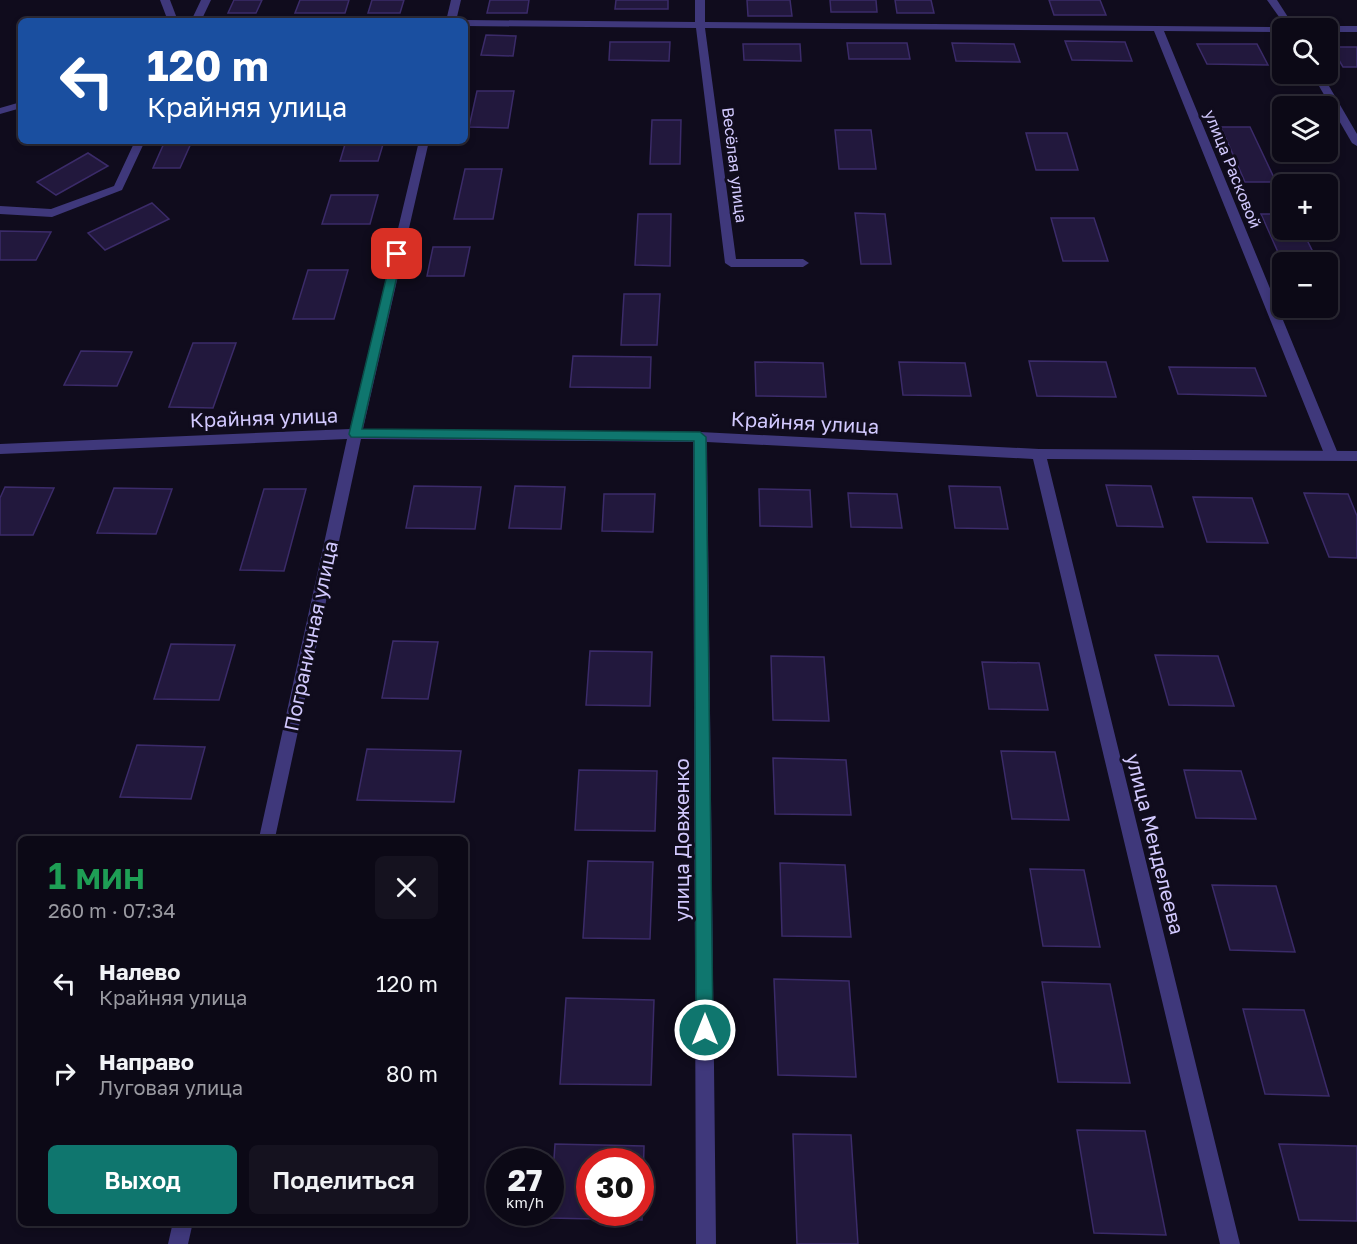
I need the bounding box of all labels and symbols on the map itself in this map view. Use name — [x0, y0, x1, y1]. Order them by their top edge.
street label: Весёлая улица — [718, 106, 752, 224]
street label: улица Расковой — [1200, 107, 1266, 231]
pin — [371, 228, 422, 279]
street label: Крайняя улица — [189, 402, 339, 432]
street label: Крайняя улица — [730, 406, 880, 438]
street label: Пограничная улица — [278, 539, 342, 733]
street label: улица Менделеева — [1122, 751, 1190, 937]
street label: улица Довженко — [669, 758, 693, 922]
position arrow — [673, 998, 737, 1062]
speed limit sign: 30 — [576, 1148, 654, 1226]

